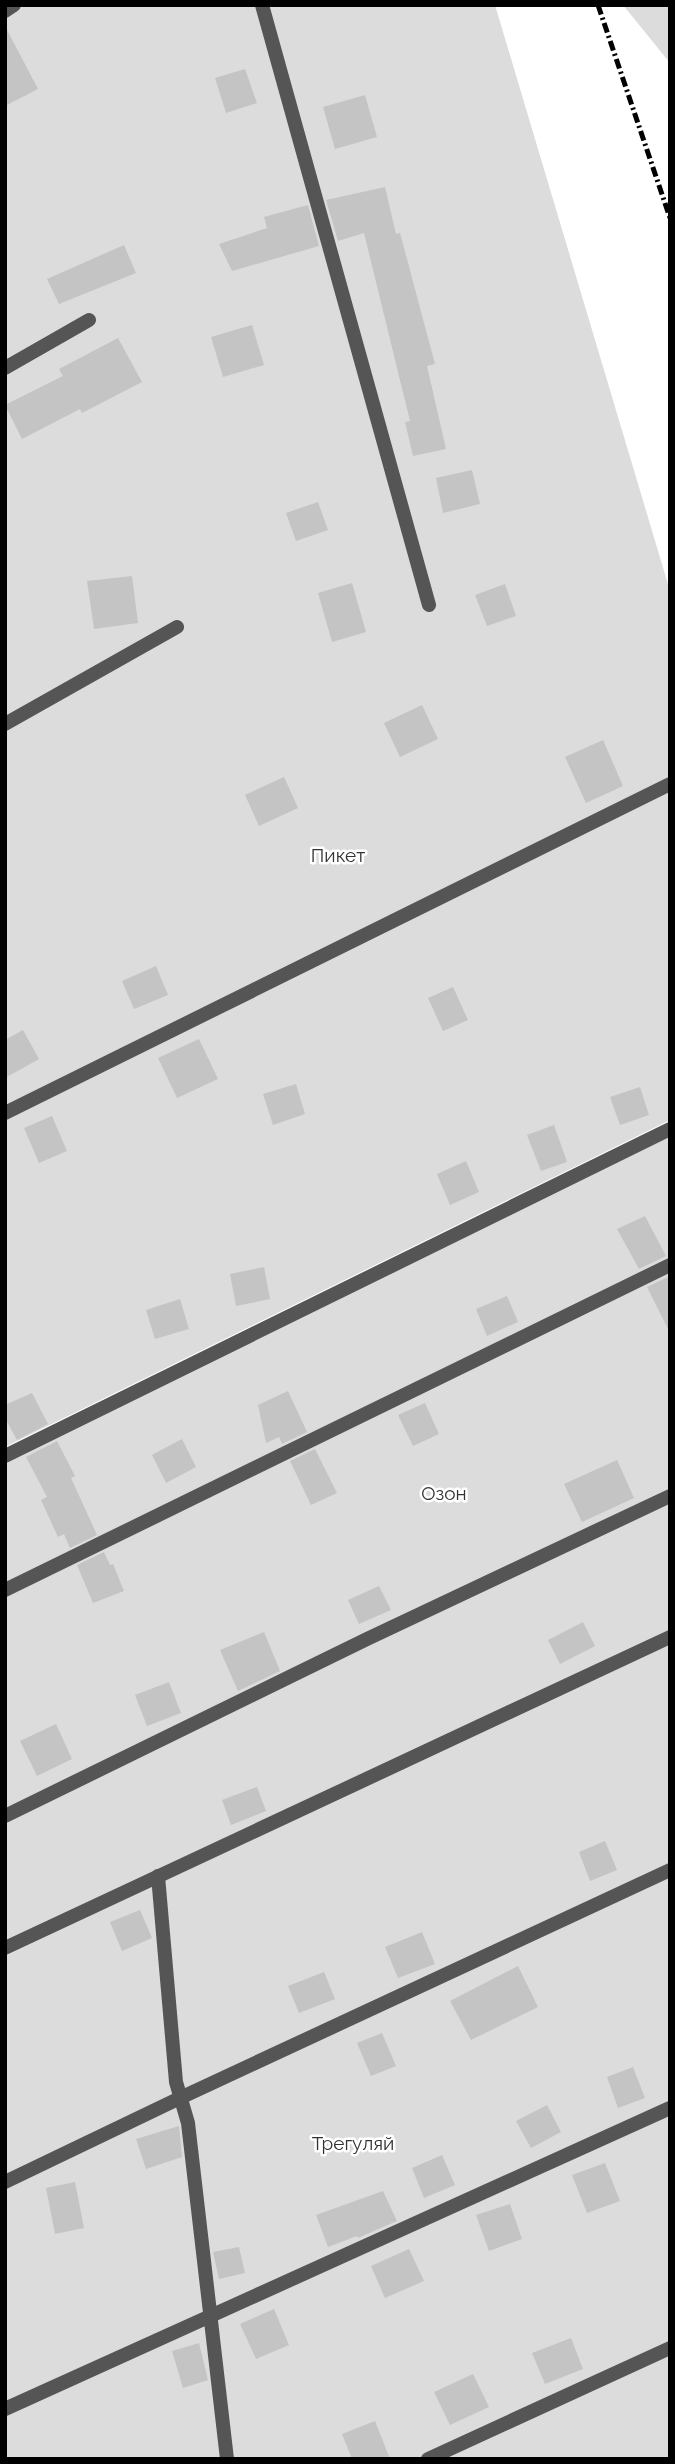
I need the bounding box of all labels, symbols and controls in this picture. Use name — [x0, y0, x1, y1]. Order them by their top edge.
park label: Пикет — [311, 844, 365, 866]
park label: Озон — [421, 1482, 467, 1504]
park label: Трегуляй — [312, 2132, 394, 2154]

